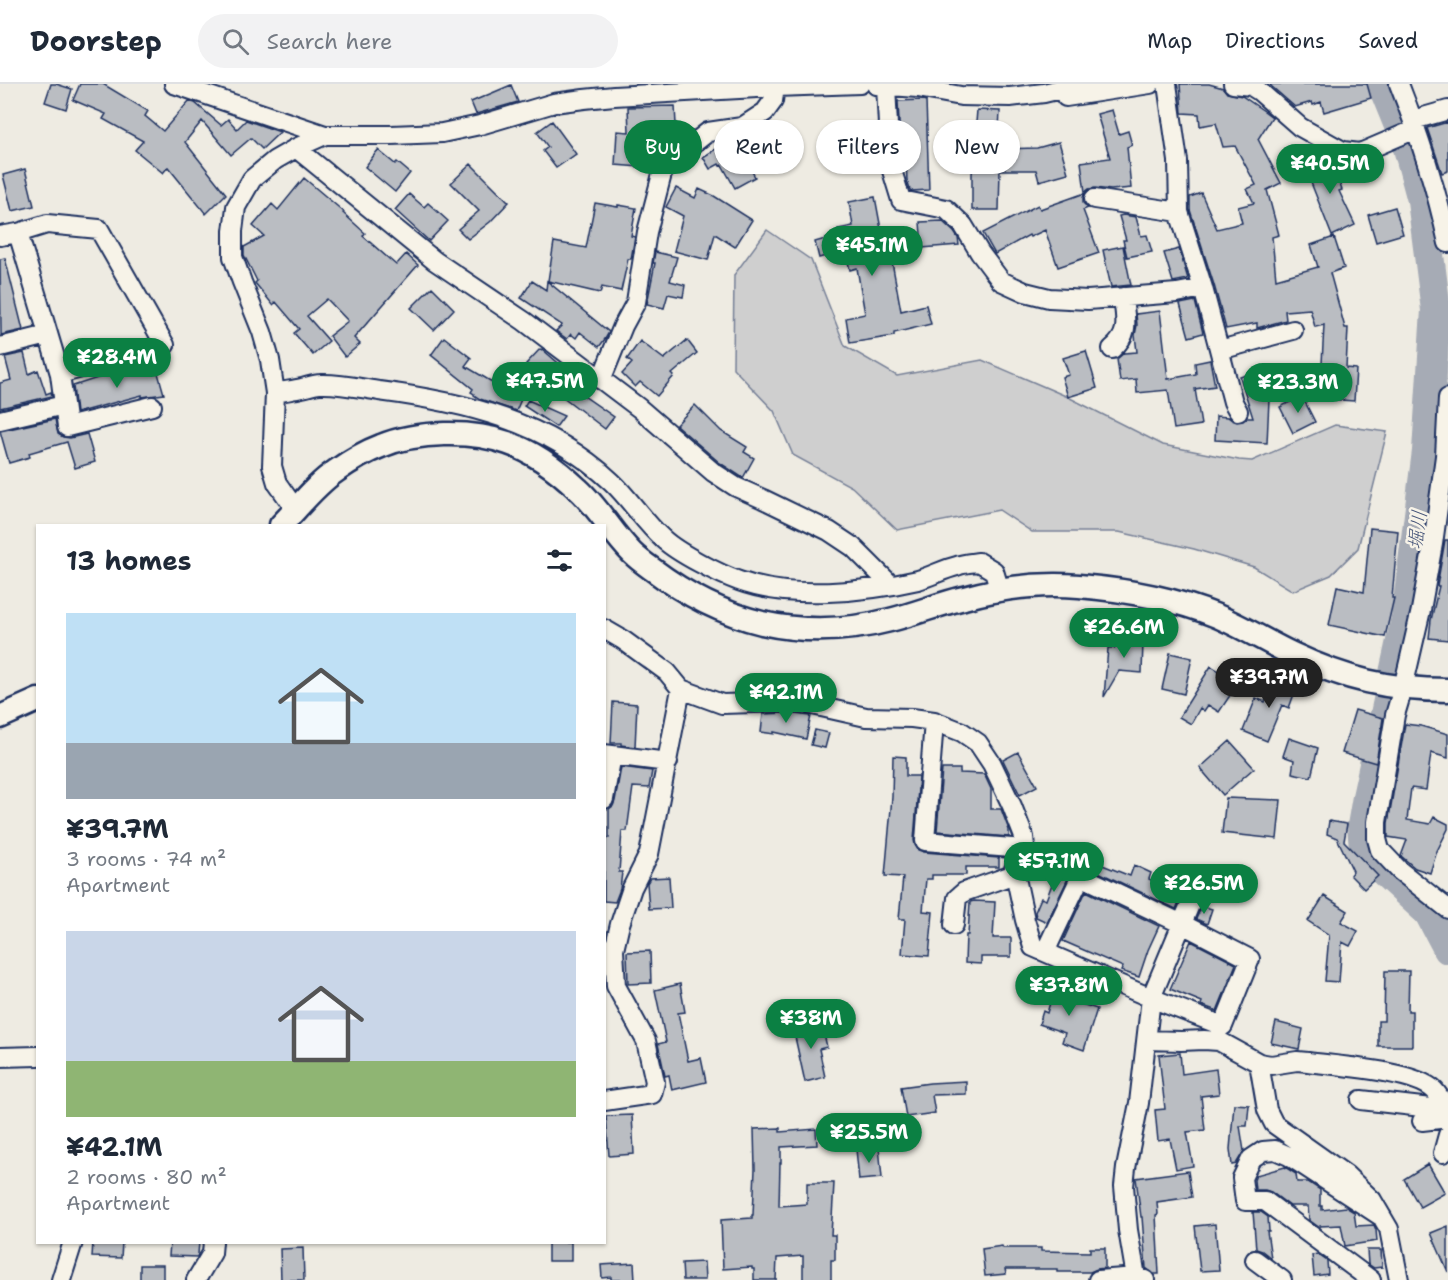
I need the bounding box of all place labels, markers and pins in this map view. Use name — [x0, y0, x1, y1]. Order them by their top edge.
pin: ¥40.5M — [1281, 144, 1379, 195]
pin: ¥45.1M — [823, 226, 921, 277]
pin: ¥28.4M — [68, 338, 166, 389]
pin: ¥47.5M — [496, 362, 594, 413]
pin: ¥23.3M — [1249, 363, 1347, 414]
pin: ¥26.6M — [1075, 608, 1173, 659]
pin: ¥39.7M — [1220, 658, 1318, 709]
pin: ¥42.1M — [737, 673, 835, 724]
pin: ¥57.1M — [1005, 842, 1103, 893]
pin: ¥26.5M — [1155, 864, 1253, 915]
pin: ¥37.8M — [1020, 966, 1118, 1017]
pin: ¥38M — [775, 999, 847, 1050]
pin: ¥25.5M — [820, 1113, 918, 1164]

